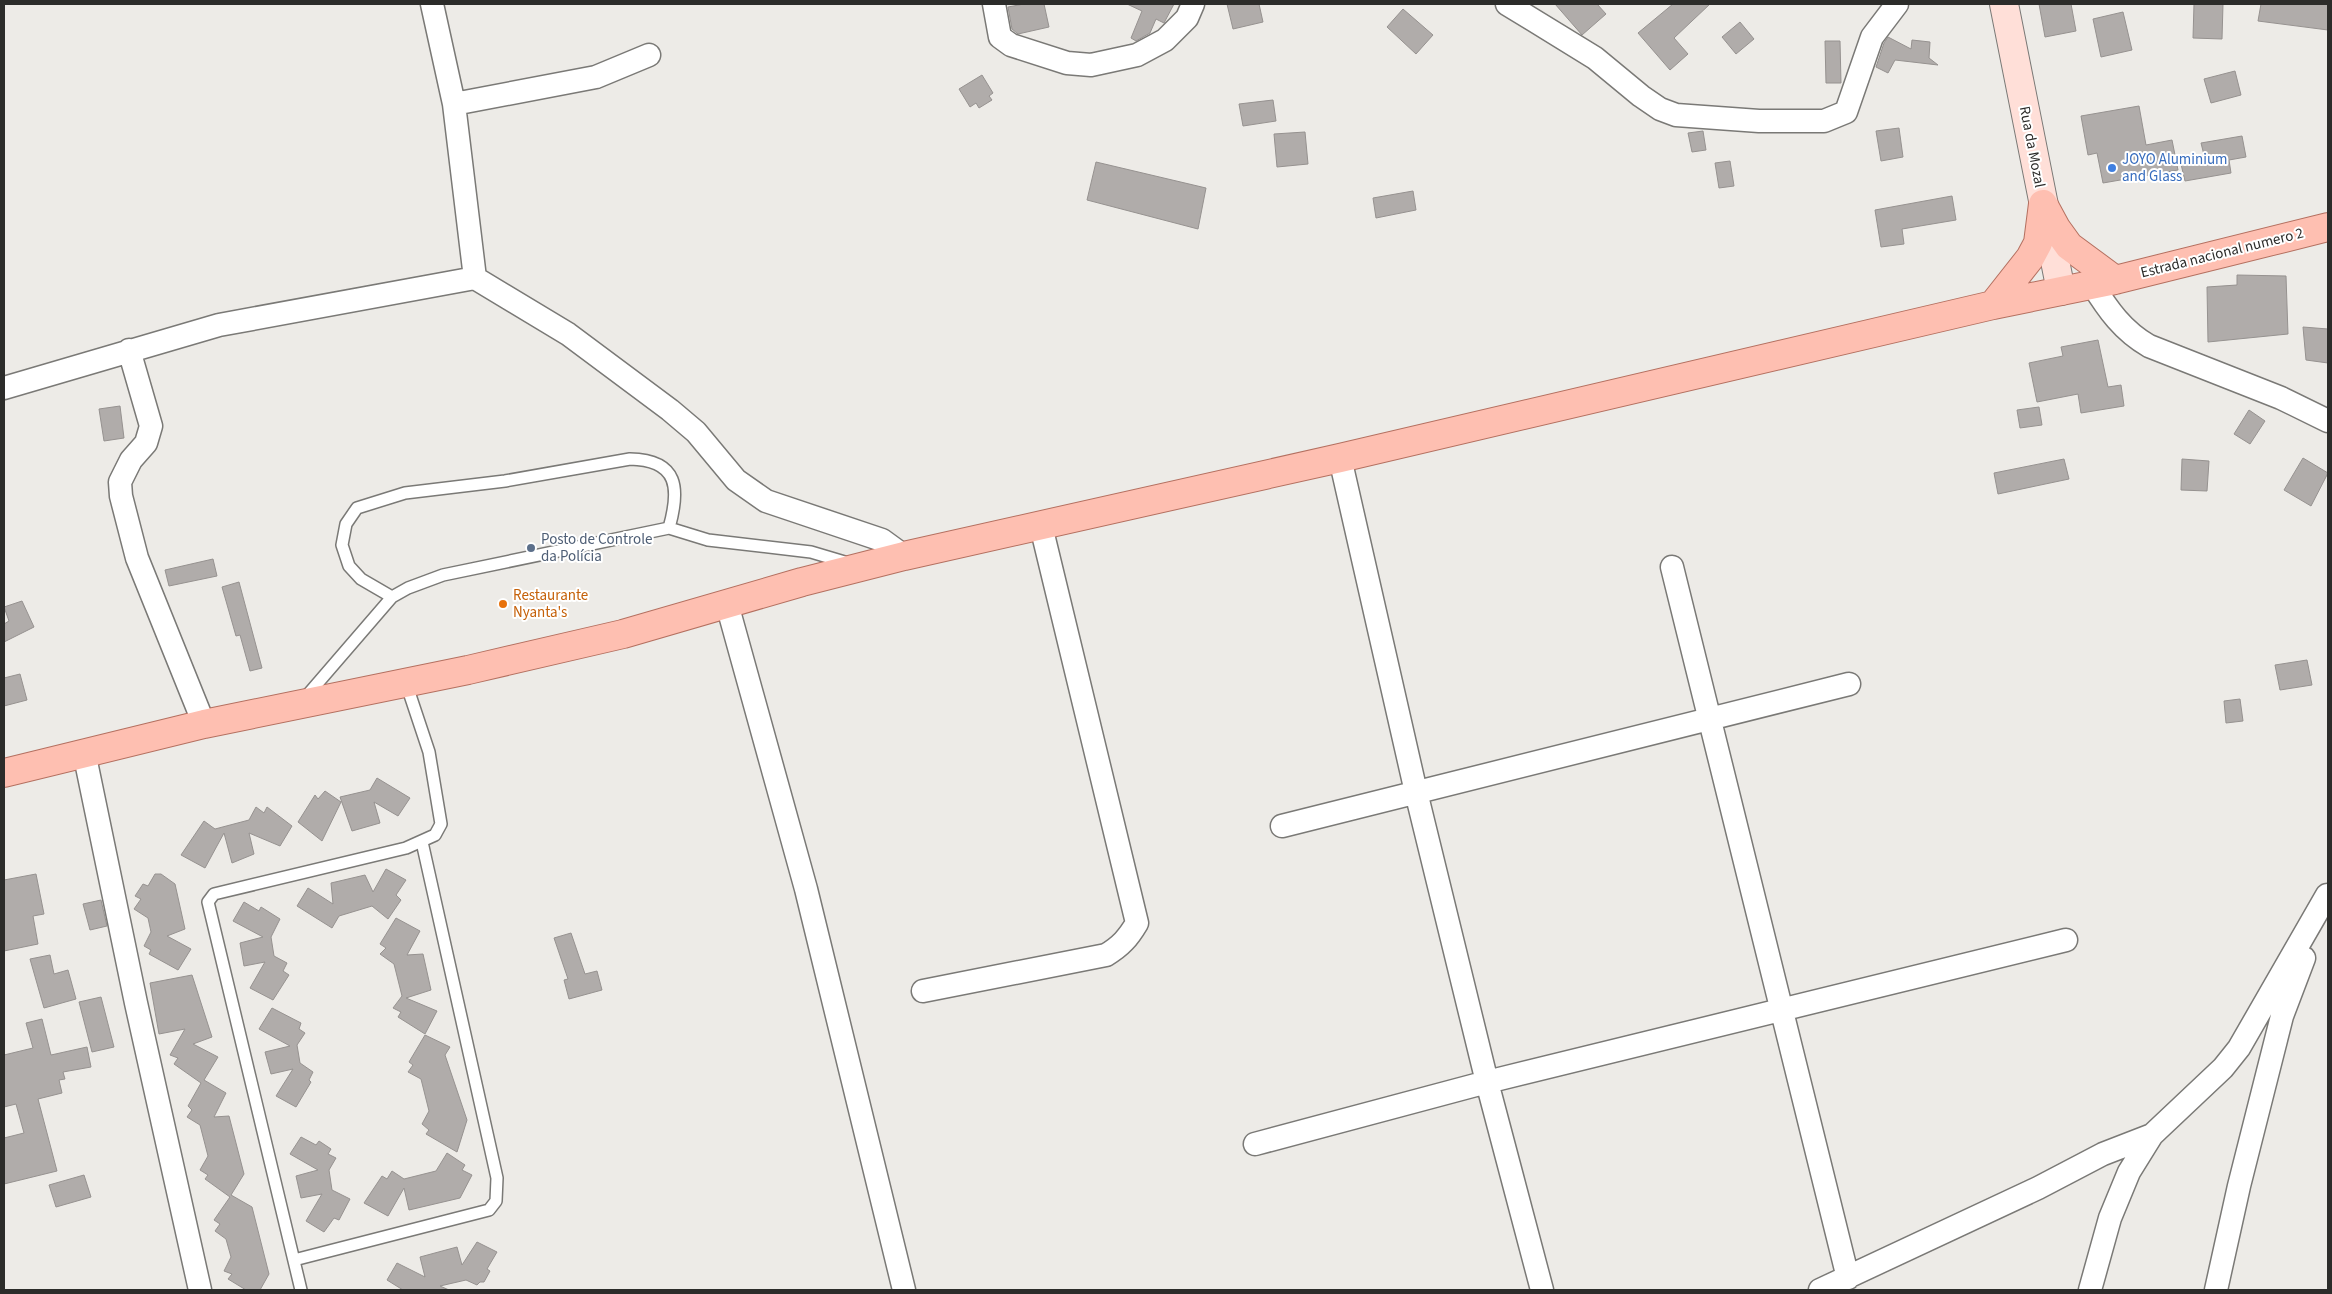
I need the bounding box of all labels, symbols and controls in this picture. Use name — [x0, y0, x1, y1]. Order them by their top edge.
street label: Rua da Mozal — [2014, 104, 2050, 190]
place label: JOYO Aluminium and Glass — [2122, 149, 2228, 187]
marker: JOYO Aluminium and Glass — [2106, 162, 2118, 174]
street label: Estrada nacional numero 2 — [2138, 223, 2306, 283]
place label: Posto de Controle da Polícia — [541, 529, 652, 567]
marker: Posto de Controle da Polícia — [525, 542, 537, 554]
place label: Restaurante Nyanta's — [513, 585, 588, 623]
marker: Restaurante Nyanta's — [497, 598, 509, 610]

